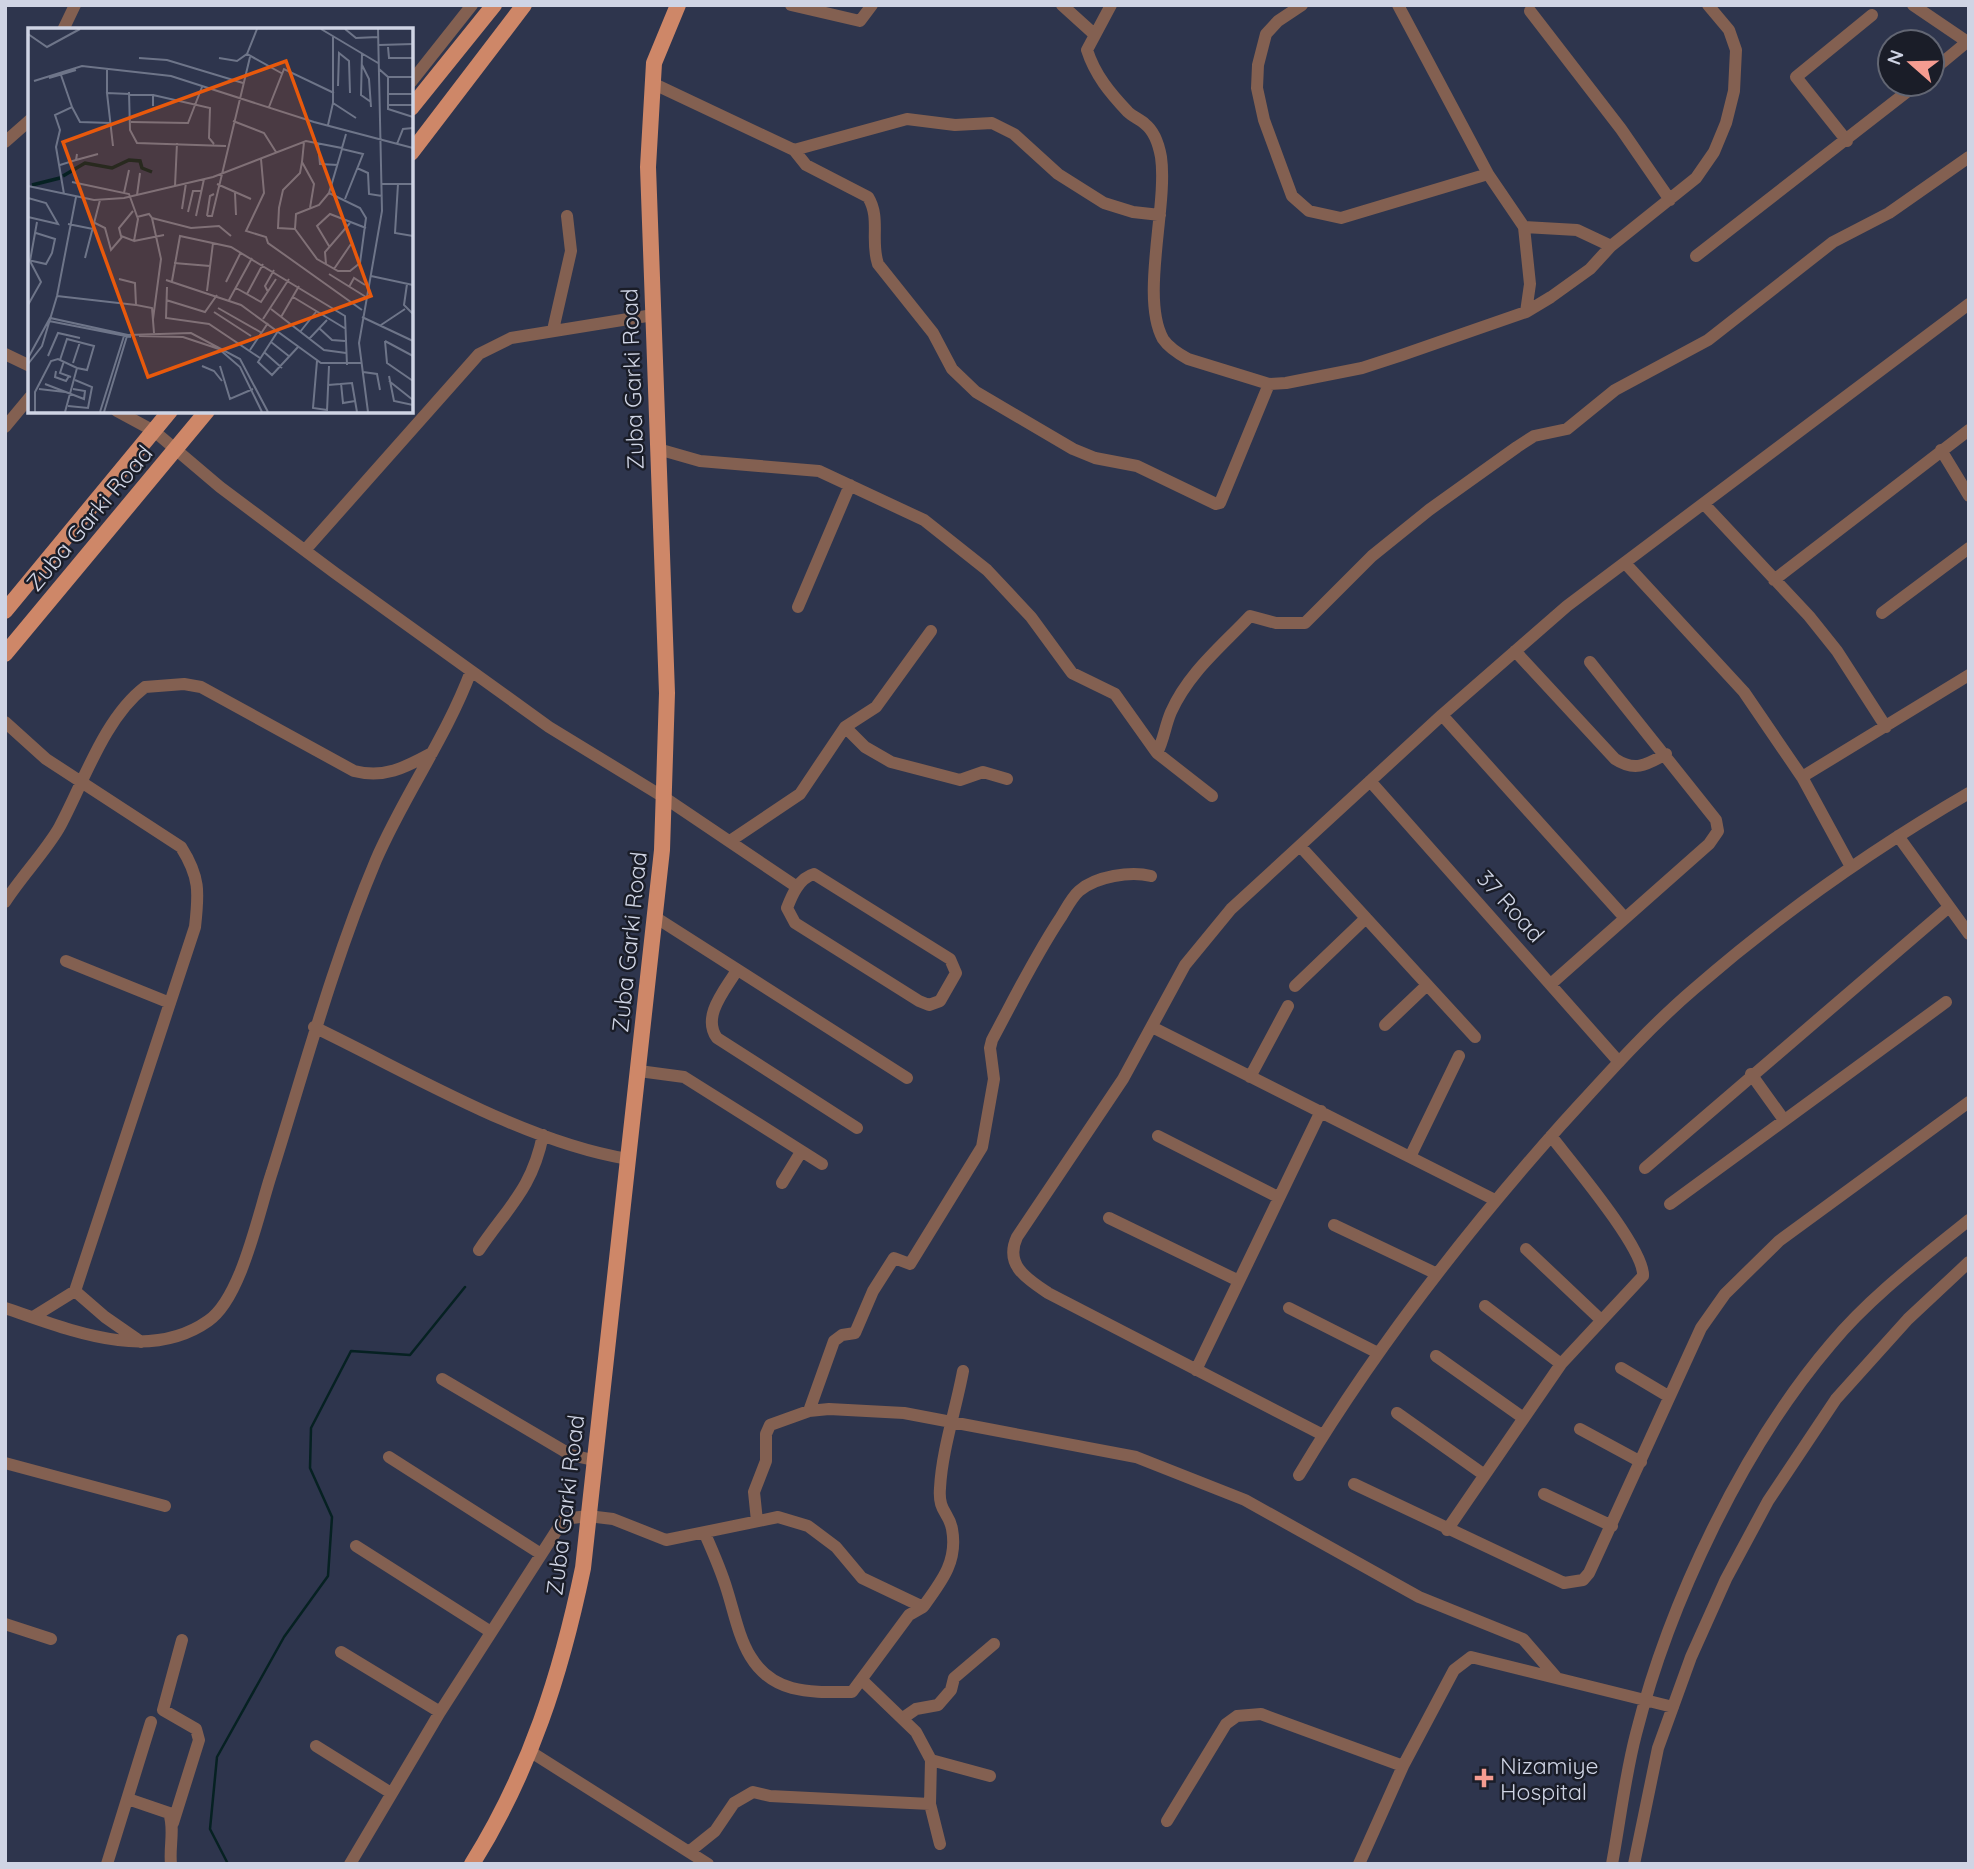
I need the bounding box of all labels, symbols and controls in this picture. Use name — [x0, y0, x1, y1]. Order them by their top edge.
inset map — [28, 28, 413, 413]
north arrow — [1876, 28, 1946, 98]
text: N — [1881, 47, 1909, 68]
street label: Zuba Garki Road — [614, 288, 650, 470]
street label: Zuba Garki Road — [20, 439, 158, 597]
street label: Zuba Garki Road — [605, 850, 653, 1034]
street label: 37 Road — [1471, 864, 1551, 948]
street label: Zuba Garki Road — [540, 1413, 590, 1597]
place label: Nizamiye Hospital — [1500, 1751, 1598, 1806]
marker: Nizamiye Hospital — [1474, 1768, 1494, 1788]

